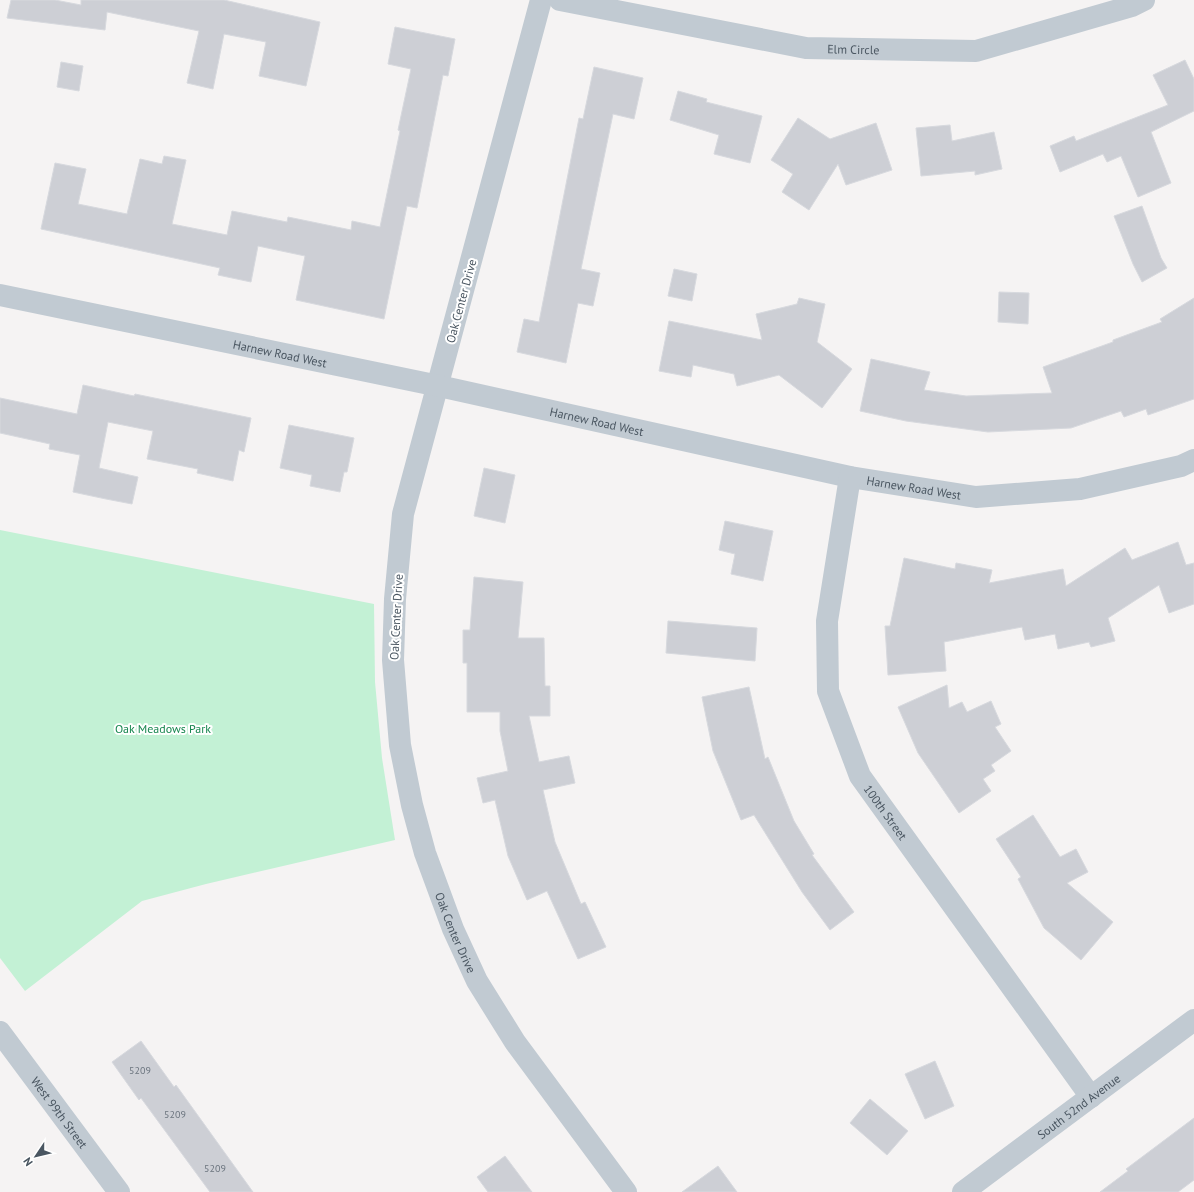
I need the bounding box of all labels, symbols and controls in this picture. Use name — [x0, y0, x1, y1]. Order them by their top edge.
street label: Elm Circle — [827, 41, 880, 57]
street label: Oak Center Drive — [443, 257, 479, 345]
street label: Harnew Road West — [232, 336, 328, 370]
street label: Harnew Road West — [549, 403, 645, 439]
street label: Harnew Road West — [866, 472, 962, 502]
street label: Oak Center Drive — [386, 574, 406, 660]
park label: Oak Meadows Park — [115, 721, 211, 736]
street label: 100th Street — [861, 782, 911, 842]
street label: Oak Center Drive — [433, 890, 480, 975]
house number: 5209 — [129, 1064, 151, 1077]
street label: South 52nd Avenue — [1034, 1070, 1123, 1142]
street label: West 99th Street — [28, 1073, 91, 1151]
house number: 5209 — [164, 1108, 186, 1121]
north arrow — [16, 1136, 56, 1176]
text: N — [20, 1155, 36, 1169]
house number: 5209 — [204, 1162, 226, 1175]

